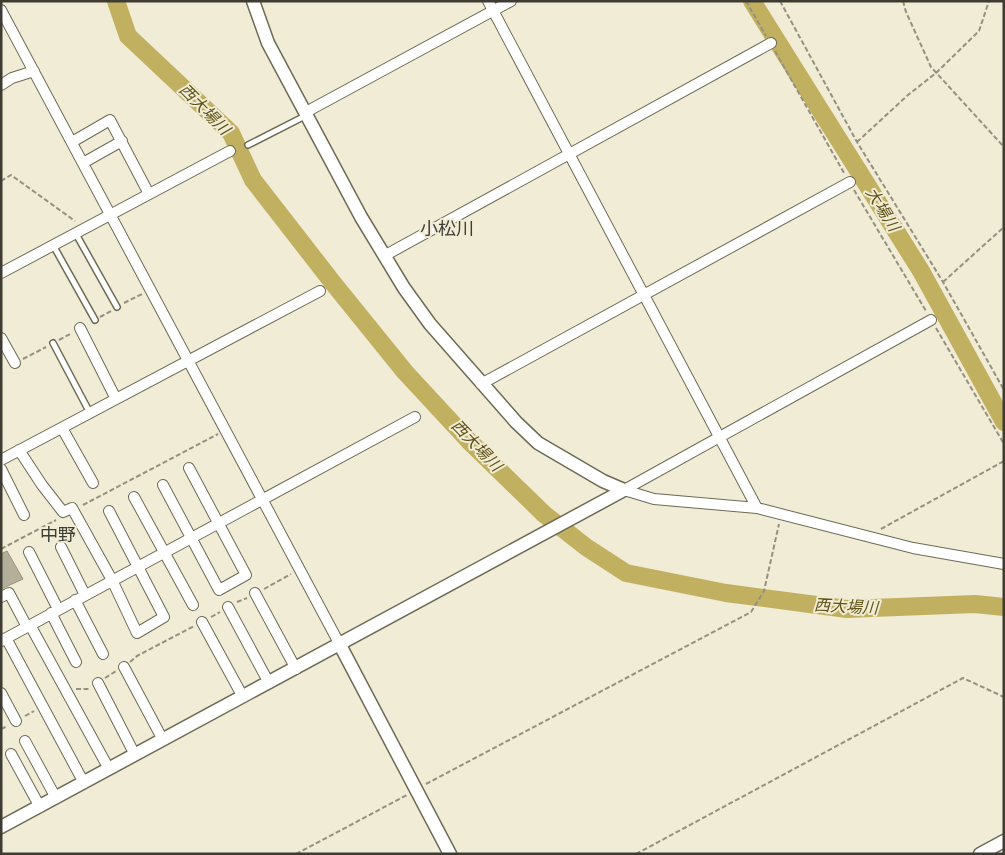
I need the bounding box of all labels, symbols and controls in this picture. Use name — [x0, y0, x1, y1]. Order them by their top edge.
water label: 西大場川 — [175, 79, 236, 140]
water label: 大場川 — [862, 183, 905, 236]
district label: 小松川 — [420, 217, 474, 240]
water label: 西大場川 — [448, 415, 508, 476]
district label: 中野 — [40, 523, 76, 546]
water label: 西大場川 — [814, 594, 880, 618]

